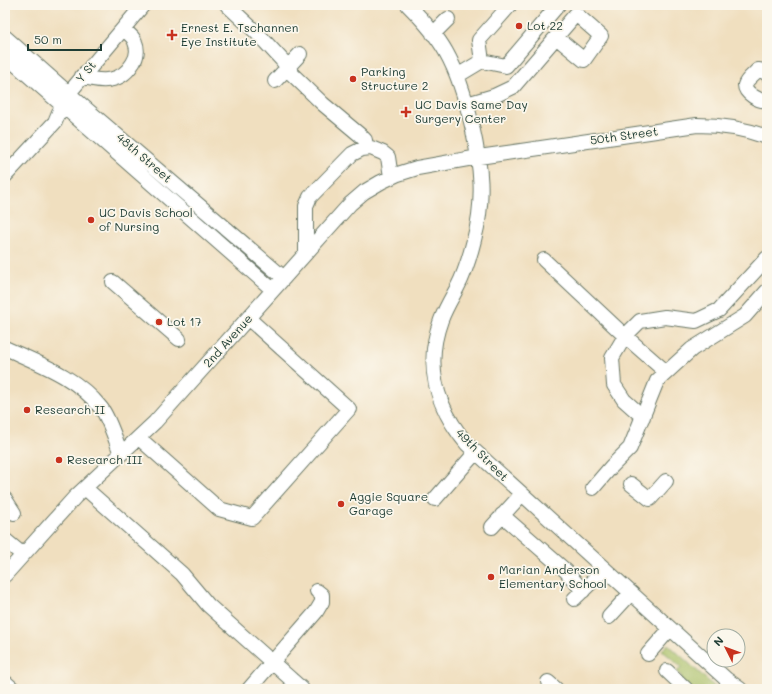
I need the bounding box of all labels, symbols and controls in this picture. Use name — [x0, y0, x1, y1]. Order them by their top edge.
place label: Lot 22 — [527, 17, 563, 33]
place label: Ernest E. Tschannen Eye Institute — [181, 19, 298, 49]
marker: Lot 22 — [514, 21, 524, 31]
scale bar — [28, 26, 101, 52]
marker: Ernest E. Tschannen Eye Institute — [166, 29, 178, 41]
text: 50 m — [34, 31, 62, 47]
street label: Y St — [71, 57, 99, 86]
place label: Parking Structure 2 — [361, 63, 429, 93]
marker: Parking Structure 2 — [348, 74, 358, 84]
place label: UC Davis Same Day Surgery Center — [415, 96, 528, 126]
marker: UC Davis Same Day Surgery Center — [400, 106, 412, 118]
street label: 50th Street — [589, 122, 659, 148]
street label: 48th Street — [114, 129, 176, 186]
place label: UC Davis School of Nursing — [99, 204, 193, 234]
marker: UC Davis School of Nursing — [86, 215, 96, 225]
street label: 2nd Avenue — [199, 310, 255, 370]
place label: Lot 17 — [167, 313, 202, 329]
marker: Lot 17 — [154, 317, 164, 327]
place label: Research II — [35, 401, 105, 417]
marker: Research II — [22, 405, 32, 415]
street label: 49th Street — [453, 425, 512, 484]
place label: Research III — [67, 451, 142, 467]
marker: Research III — [54, 455, 64, 465]
place label: Aggie Square Garage — [349, 488, 428, 518]
marker: Aggie Square Garage — [336, 499, 346, 509]
place label: Marian Anderson Elementary School — [499, 561, 607, 591]
marker: Marian Anderson Elementary School — [486, 572, 496, 582]
north arrow — [706, 628, 746, 668]
text: N — [710, 633, 727, 649]

